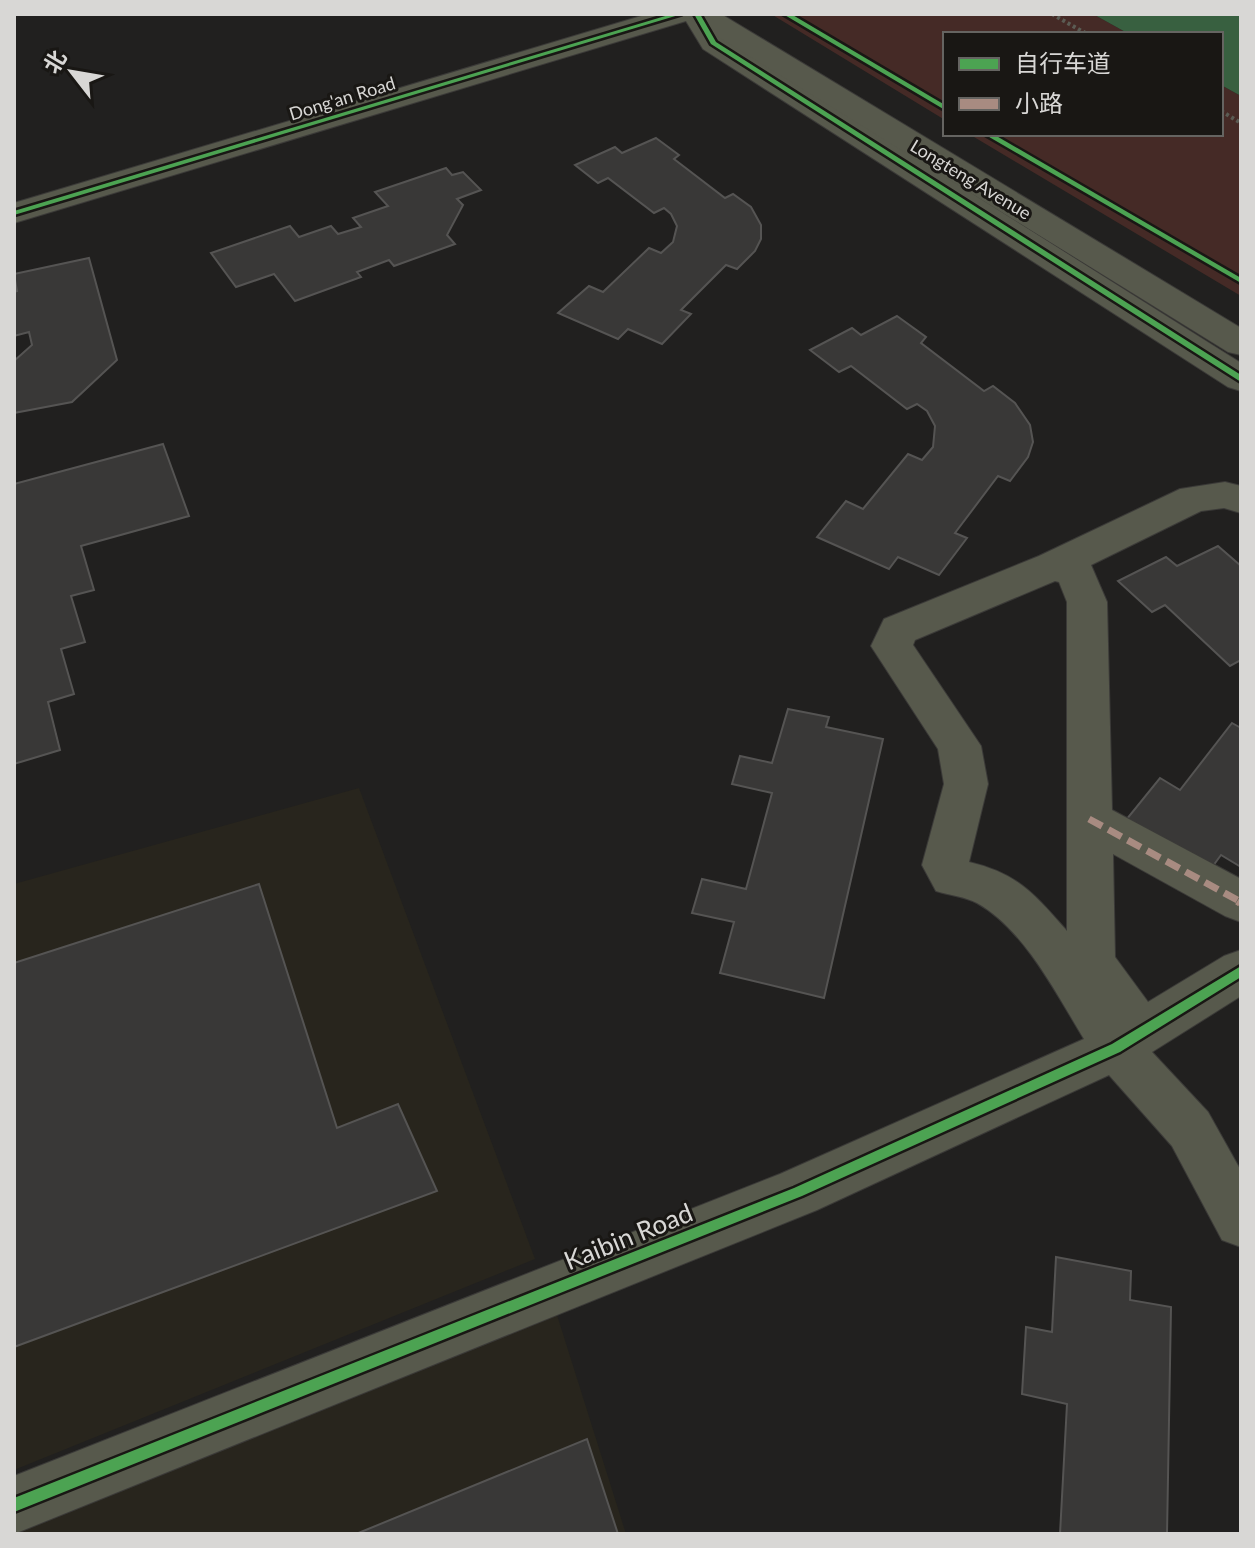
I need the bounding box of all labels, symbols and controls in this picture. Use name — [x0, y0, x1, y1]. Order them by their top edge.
north arrow — [32, 32, 112, 112]
legend — [943, 32, 1223, 136]
text: 北 — [37, 45, 72, 78]
text: 自行车道 — [1015, 48, 1111, 77]
street label: Dong'an Road — [286, 71, 398, 125]
text: 小路 — [1015, 88, 1063, 117]
street label: Longteng Avenue — [907, 134, 1035, 224]
street label: Kaibin Road — [559, 1196, 697, 1276]

